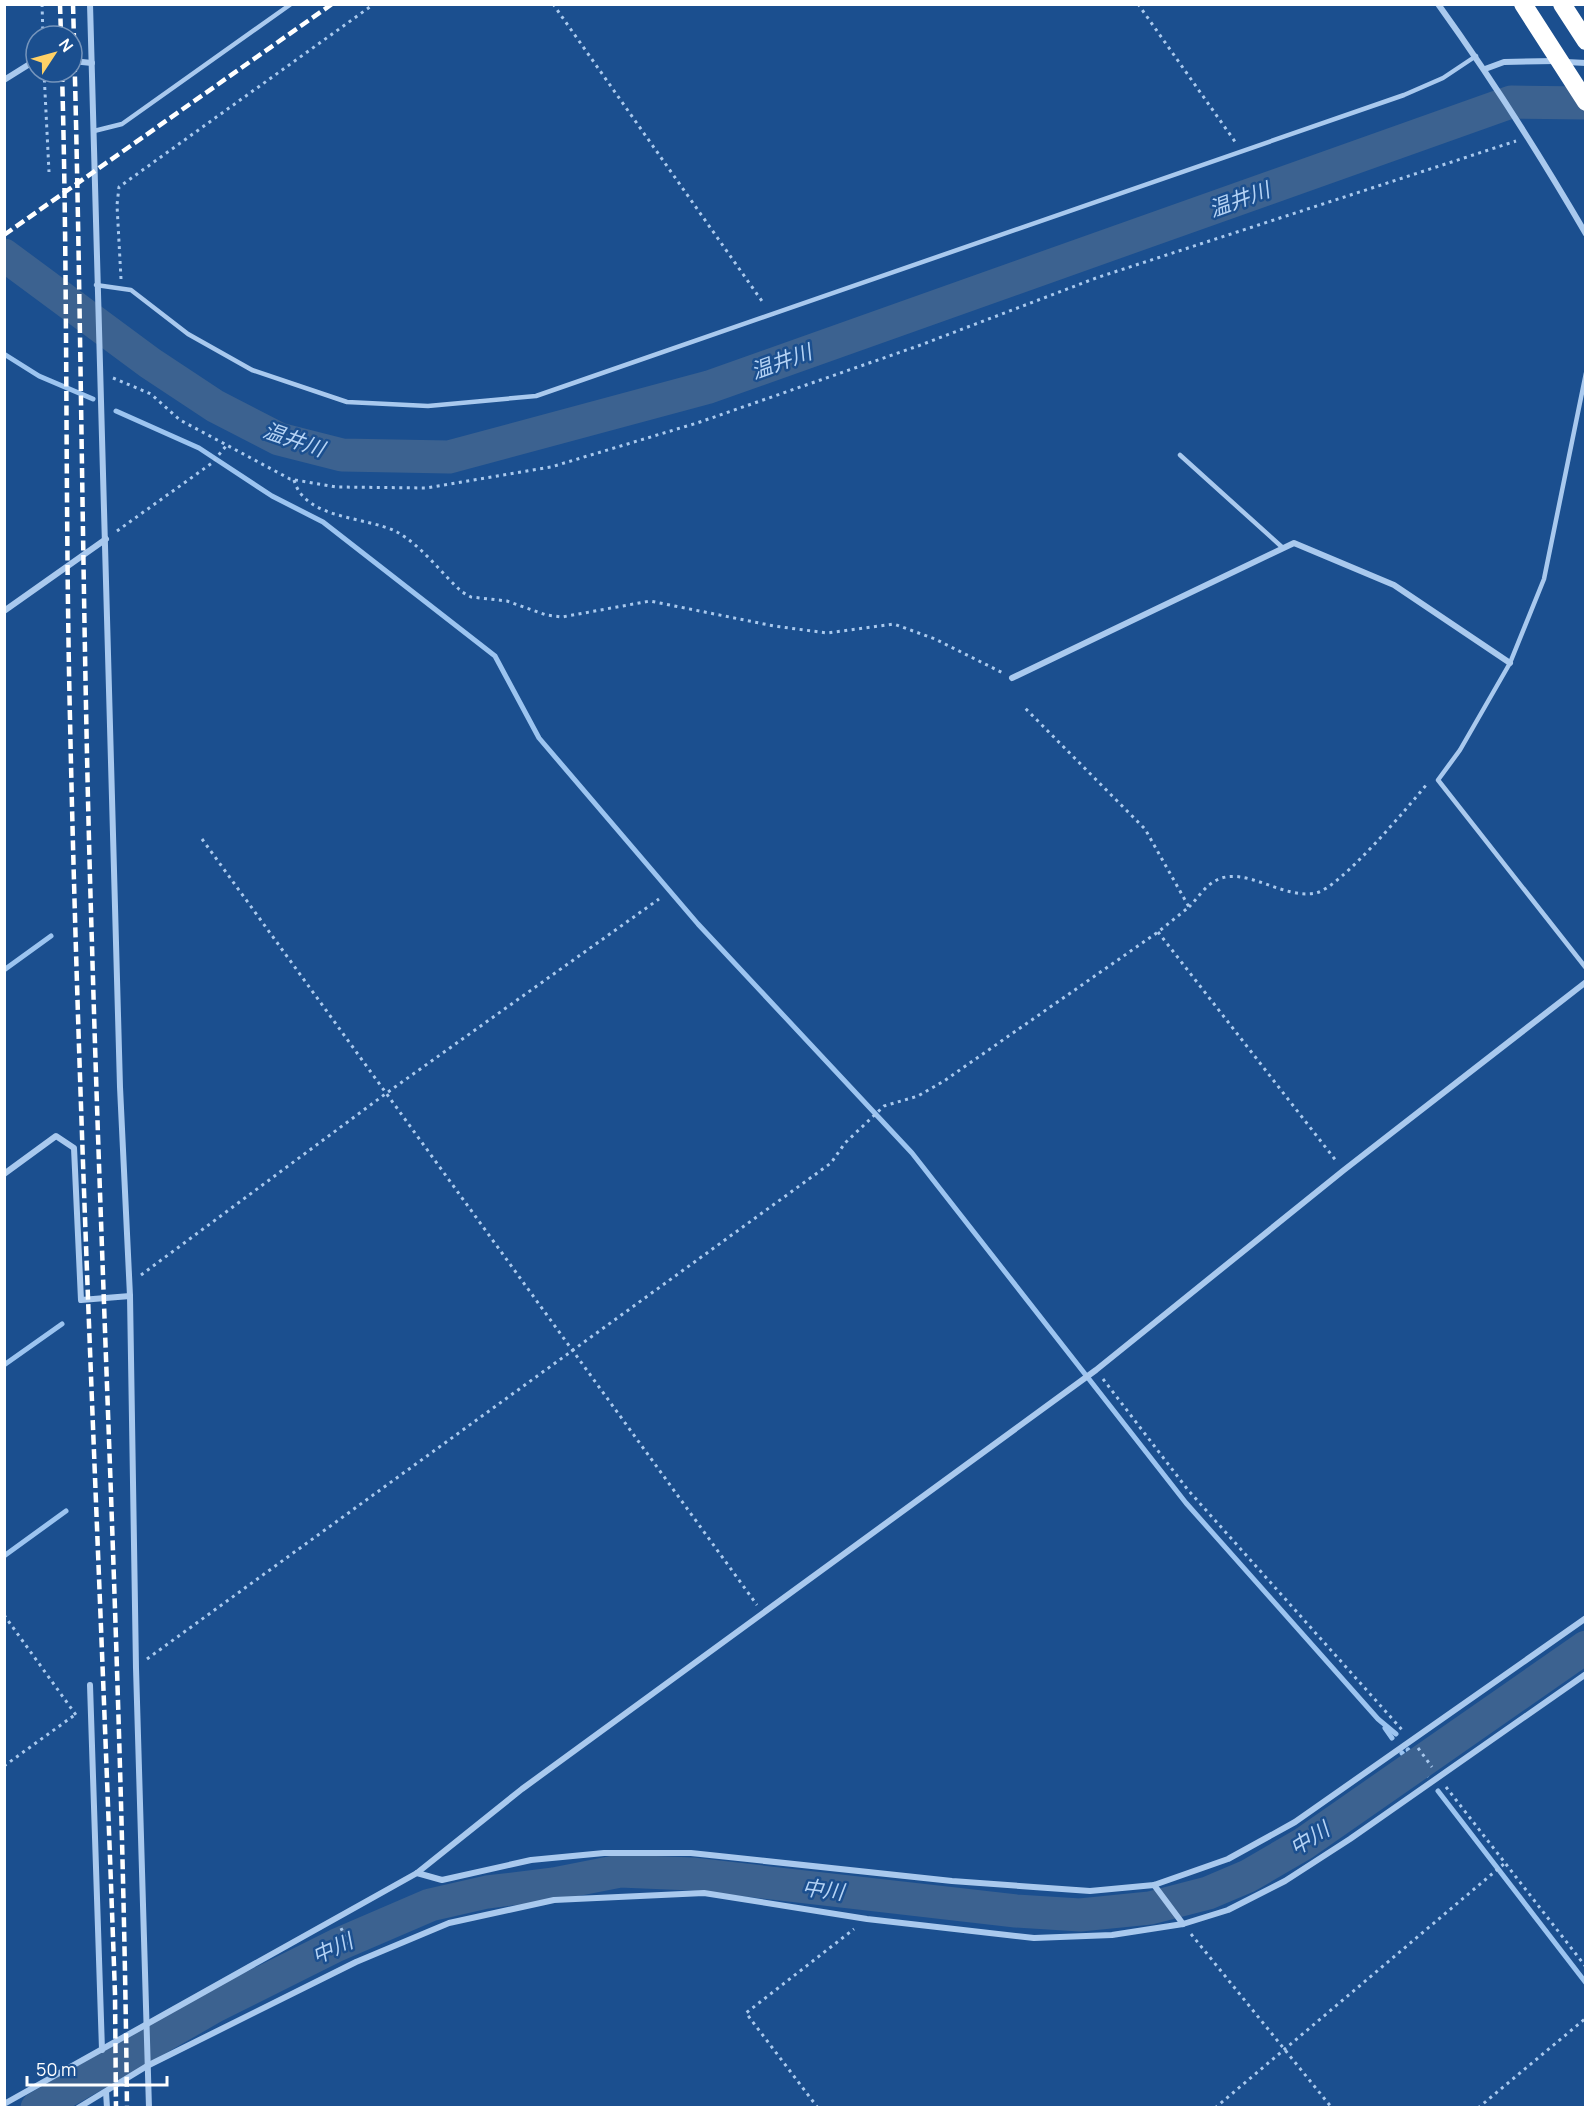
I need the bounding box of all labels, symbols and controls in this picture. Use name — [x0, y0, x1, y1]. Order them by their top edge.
north arrow — [24, 24, 84, 84]
text: N — [54, 34, 78, 56]
water label: 温井川 — [1205, 174, 1275, 223]
water label: 温井川 — [747, 336, 817, 385]
water label: 温井川 — [260, 416, 330, 463]
water label: 中川 — [1284, 1814, 1336, 1861]
water label: 中川 — [800, 1873, 848, 1906]
water label: 中川 — [307, 1926, 359, 1970]
scale bar — [27, 2049, 166, 2087]
text: 50 m — [36, 2057, 76, 2081]

